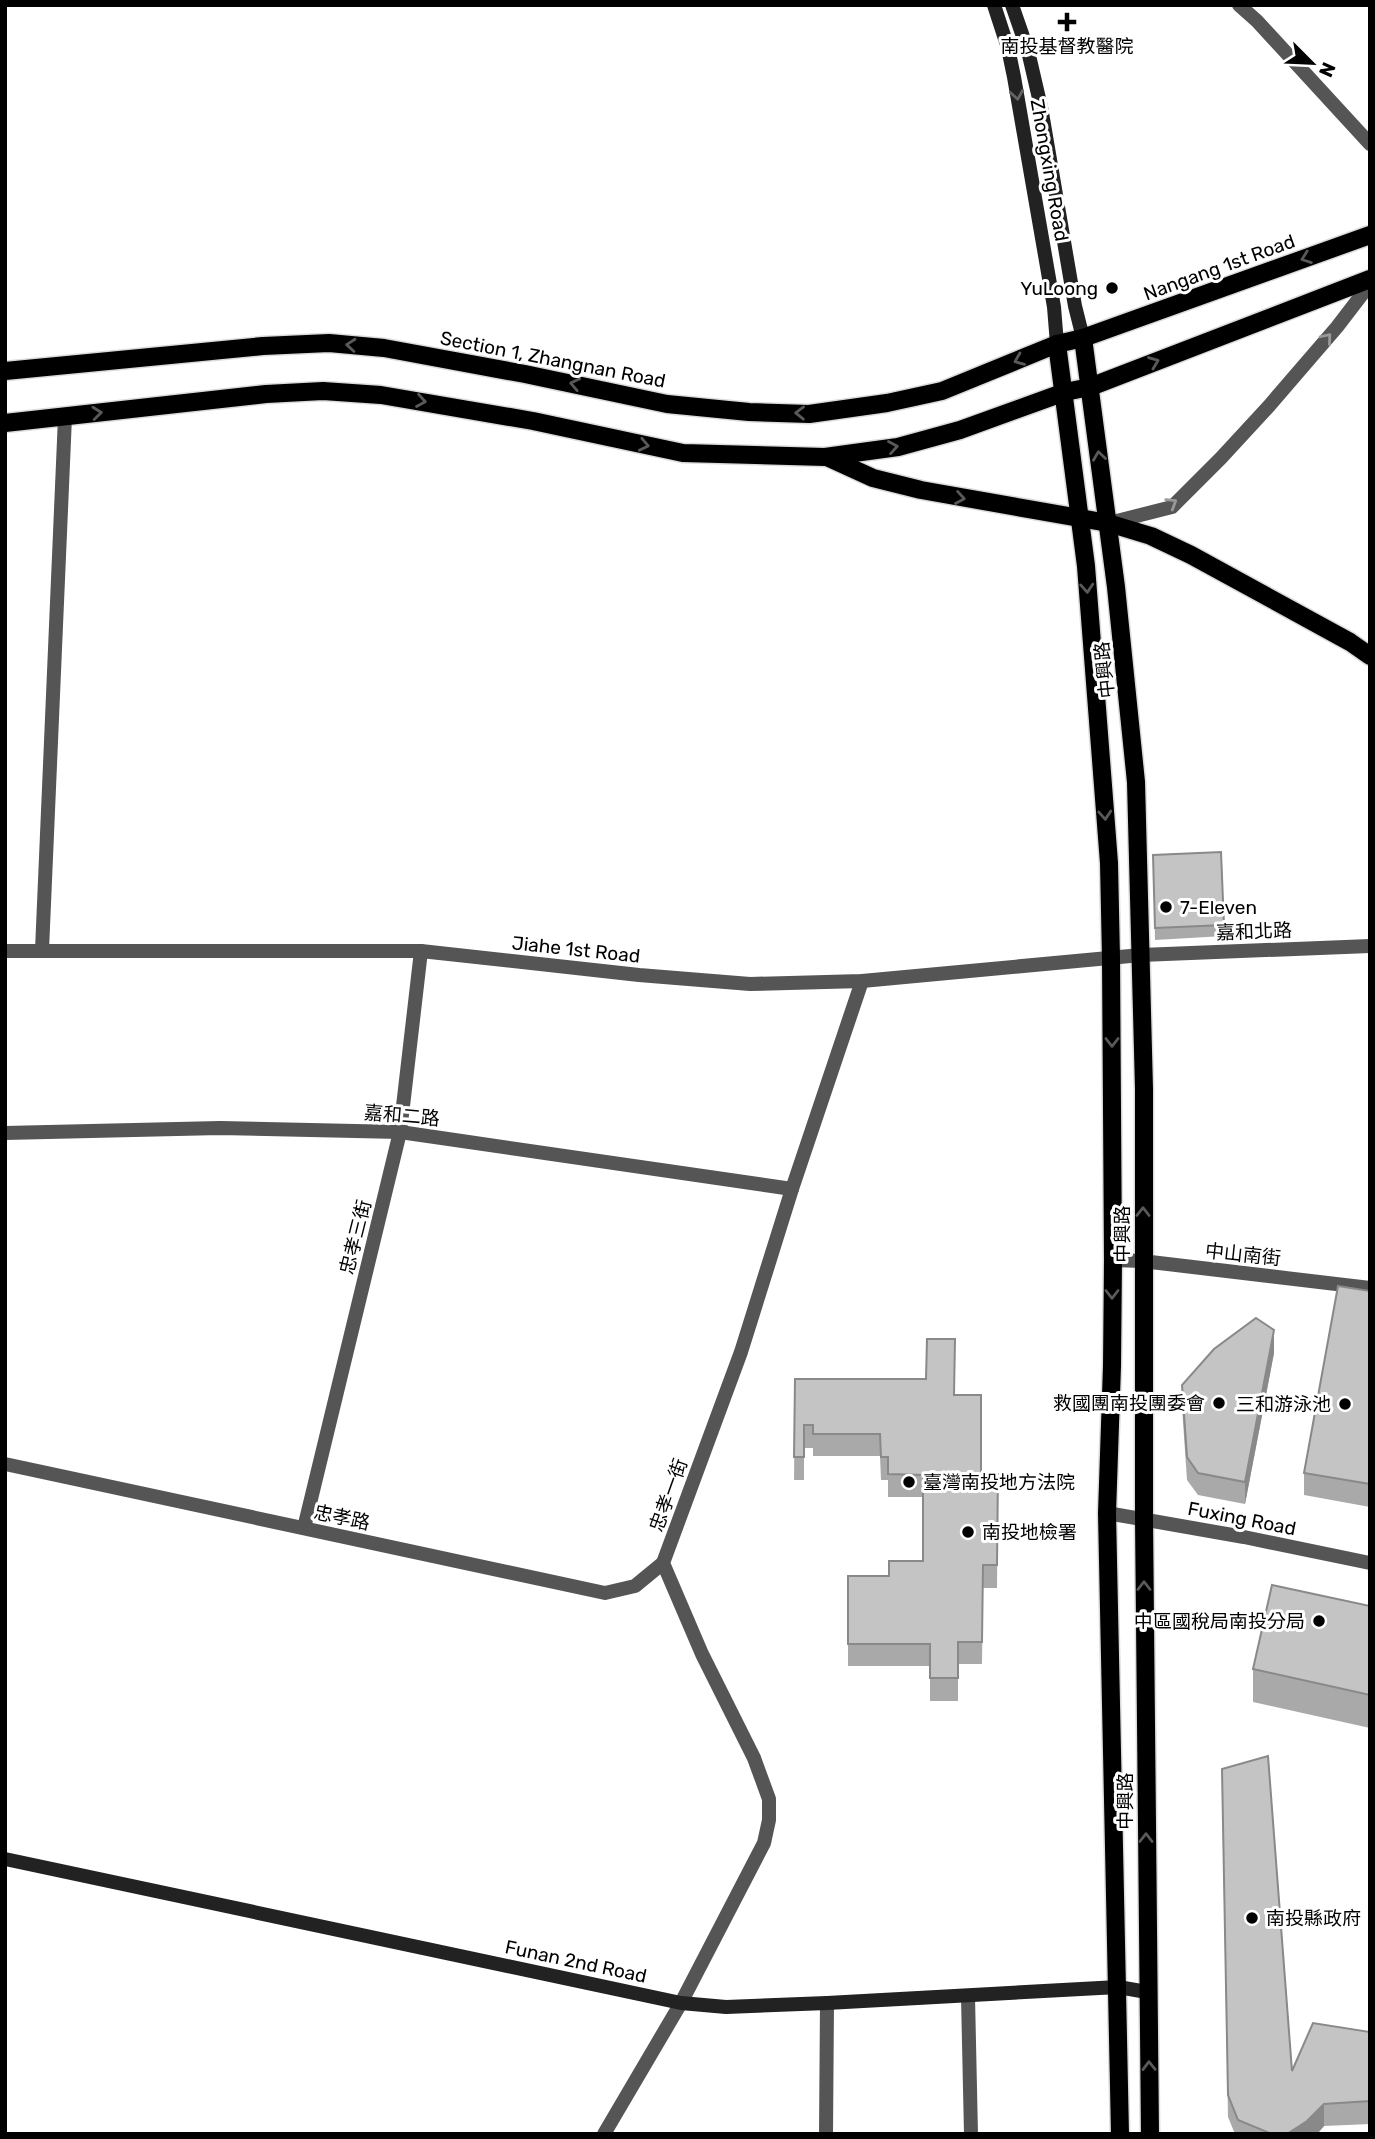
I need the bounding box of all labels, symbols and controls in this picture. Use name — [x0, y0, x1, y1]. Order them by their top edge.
marker: 南投基督教醫院 — [1057, 12, 1077, 32]
north arrow — [1277, 28, 1347, 98]
place label: 南投基督教醫院 — [1000, 35, 1134, 58]
text: N — [1314, 59, 1340, 81]
one-way arrow — [1009, 89, 1024, 101]
street label: Zhongxing Road — [1026, 97, 1073, 243]
street label: Nangang 1st Road — [1140, 229, 1298, 306]
one-way arrow — [1300, 250, 1312, 264]
place label: YuLoong — [1020, 277, 1098, 300]
marker: YuLoong — [1104, 280, 1120, 296]
street label: Section 1, Zhangnan Road — [438, 326, 668, 393]
one-way arrow — [1319, 334, 1331, 347]
one-way arrow — [345, 338, 356, 353]
one-way arrow — [1014, 351, 1026, 365]
one-way arrow — [1147, 357, 1159, 371]
one-way arrow — [569, 378, 581, 393]
one-way arrow — [415, 393, 427, 408]
one-way arrow — [794, 405, 804, 421]
one-way arrow — [92, 406, 103, 421]
one-way arrow — [638, 436, 650, 451]
one-way arrow — [887, 440, 898, 455]
one-way arrow — [1091, 450, 1106, 462]
one-way arrow — [954, 490, 966, 505]
one-way arrow — [1164, 498, 1177, 511]
one-way arrow — [1079, 583, 1094, 594]
street label: 中興路 — [1090, 640, 1119, 700]
one-way arrow — [1097, 810, 1112, 821]
place label: 7-Eleven — [1180, 896, 1257, 919]
marker: 7-Eleven — [1158, 899, 1174, 915]
street label: 嘉和北路 — [1216, 919, 1292, 944]
street label: Jiahe 1st Road — [511, 931, 641, 968]
one-way arrow — [1104, 1037, 1119, 1048]
street label: 嘉和二路 — [363, 1101, 441, 1130]
street label: 忠孝三街 — [335, 1197, 376, 1277]
street label: 中興路 — [1111, 1205, 1134, 1263]
one-way arrow — [1135, 1206, 1151, 1216]
street label: 中山南街 — [1204, 1239, 1282, 1270]
one-way arrow — [1104, 1289, 1120, 1300]
place label: 救國團南投團委會 — [1053, 1392, 1205, 1415]
place label: 三和游泳池 — [1236, 1393, 1331, 1416]
marker: 救國團南投團委會 — [1211, 1395, 1227, 1411]
marker: 三和游泳池 — [1337, 1396, 1353, 1412]
street label: 忠孝一街 — [645, 1456, 692, 1535]
place label: 臺灣南投地方法院 — [923, 1471, 1075, 1494]
marker: 臺灣南投地方法院 — [901, 1474, 917, 1490]
street label: Fuxing Road — [1186, 1497, 1298, 1540]
street label: 忠孝路 — [312, 1500, 372, 1535]
place label: 南投地檢署 — [982, 1521, 1077, 1544]
marker: 南投地檢署 — [960, 1524, 976, 1540]
one-way arrow — [1136, 1580, 1152, 1591]
place label: 中區國稅局南投分局 — [1134, 1610, 1305, 1633]
marker: 中區國稅局南投分局 — [1311, 1613, 1327, 1629]
street label: 中興路 — [1114, 1772, 1137, 1830]
one-way arrow — [1138, 1832, 1154, 1843]
place label: 南投縣政府 — [1266, 1907, 1361, 1930]
marker: 南投縣政府 — [1244, 1910, 1260, 1926]
street label: Funan 2nd Road — [503, 1935, 649, 1988]
one-way arrow — [1141, 2060, 1157, 2070]

